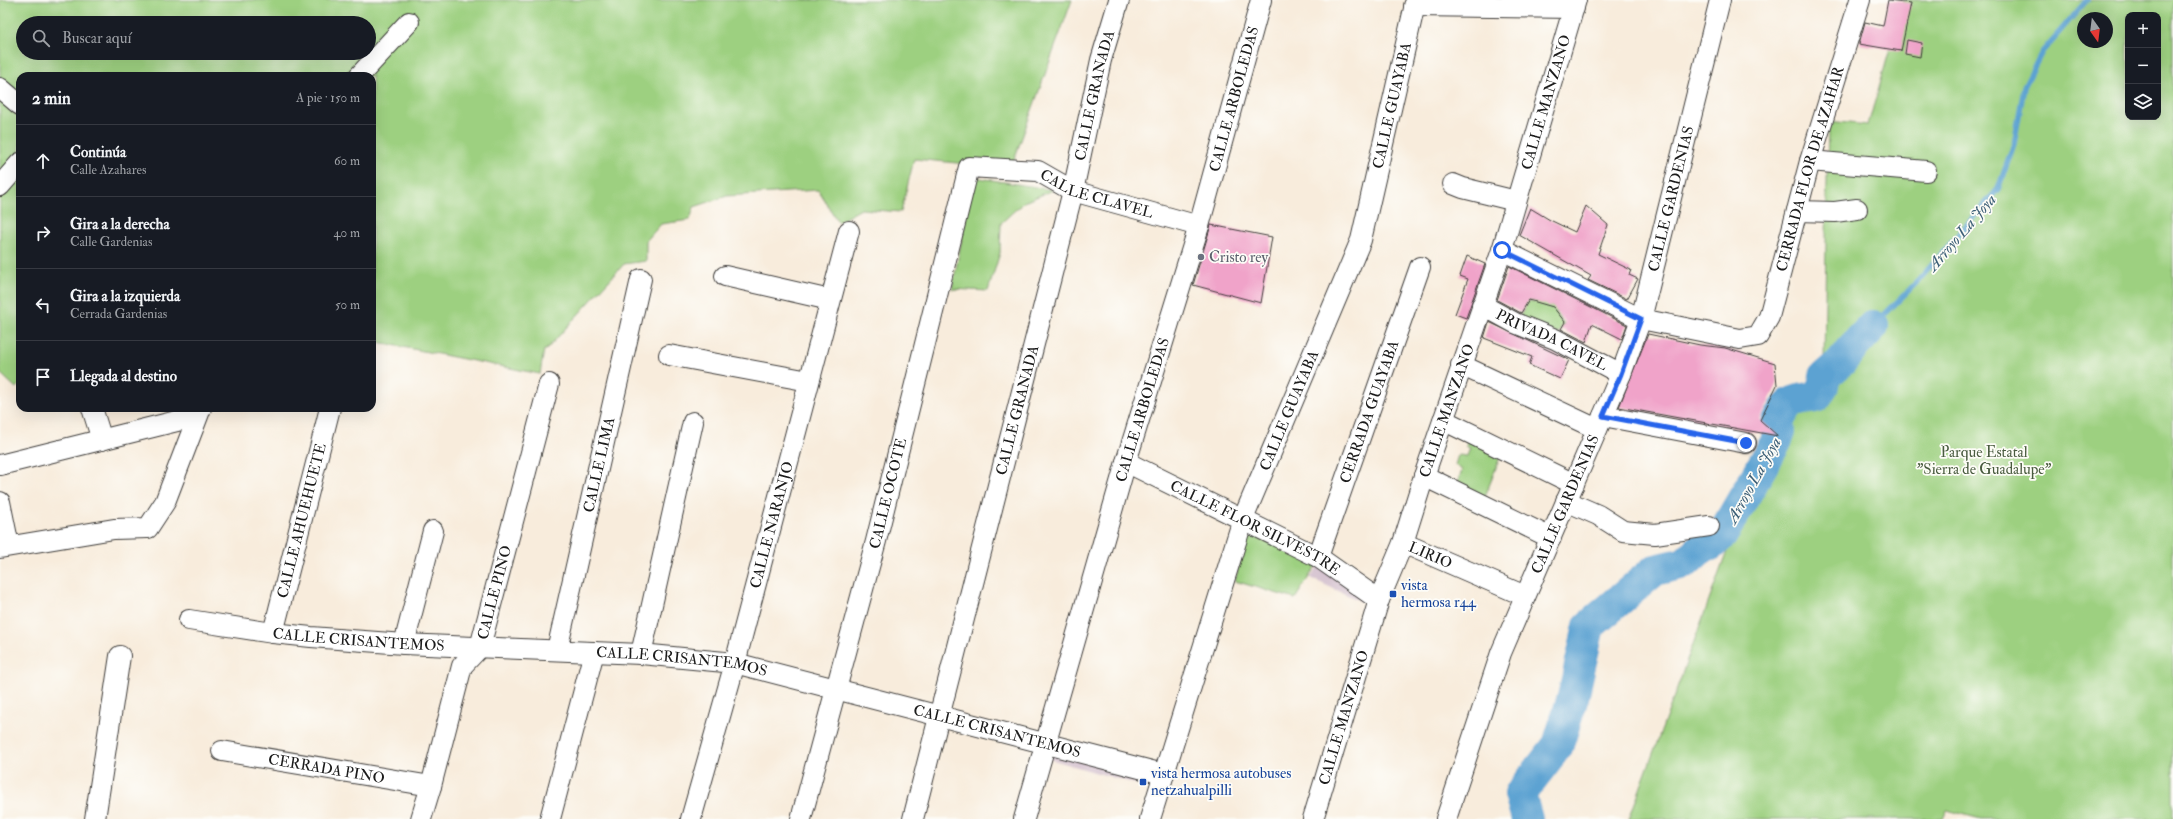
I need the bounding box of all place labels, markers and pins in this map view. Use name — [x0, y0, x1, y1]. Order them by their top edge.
place label: Cristo rey — [1209, 248, 1269, 267]
marker: Cristo rey — [1196, 252, 1206, 262]
place label: vista hermosa r44 — [1400, 576, 1477, 612]
marker: vista hermosa r44 — [1388, 589, 1398, 599]
place label: vista hermosa autobuses netzahualpilli — [1150, 764, 1291, 801]
marker: vista hermosa autobuses netzahualpilli — [1138, 777, 1148, 787]

